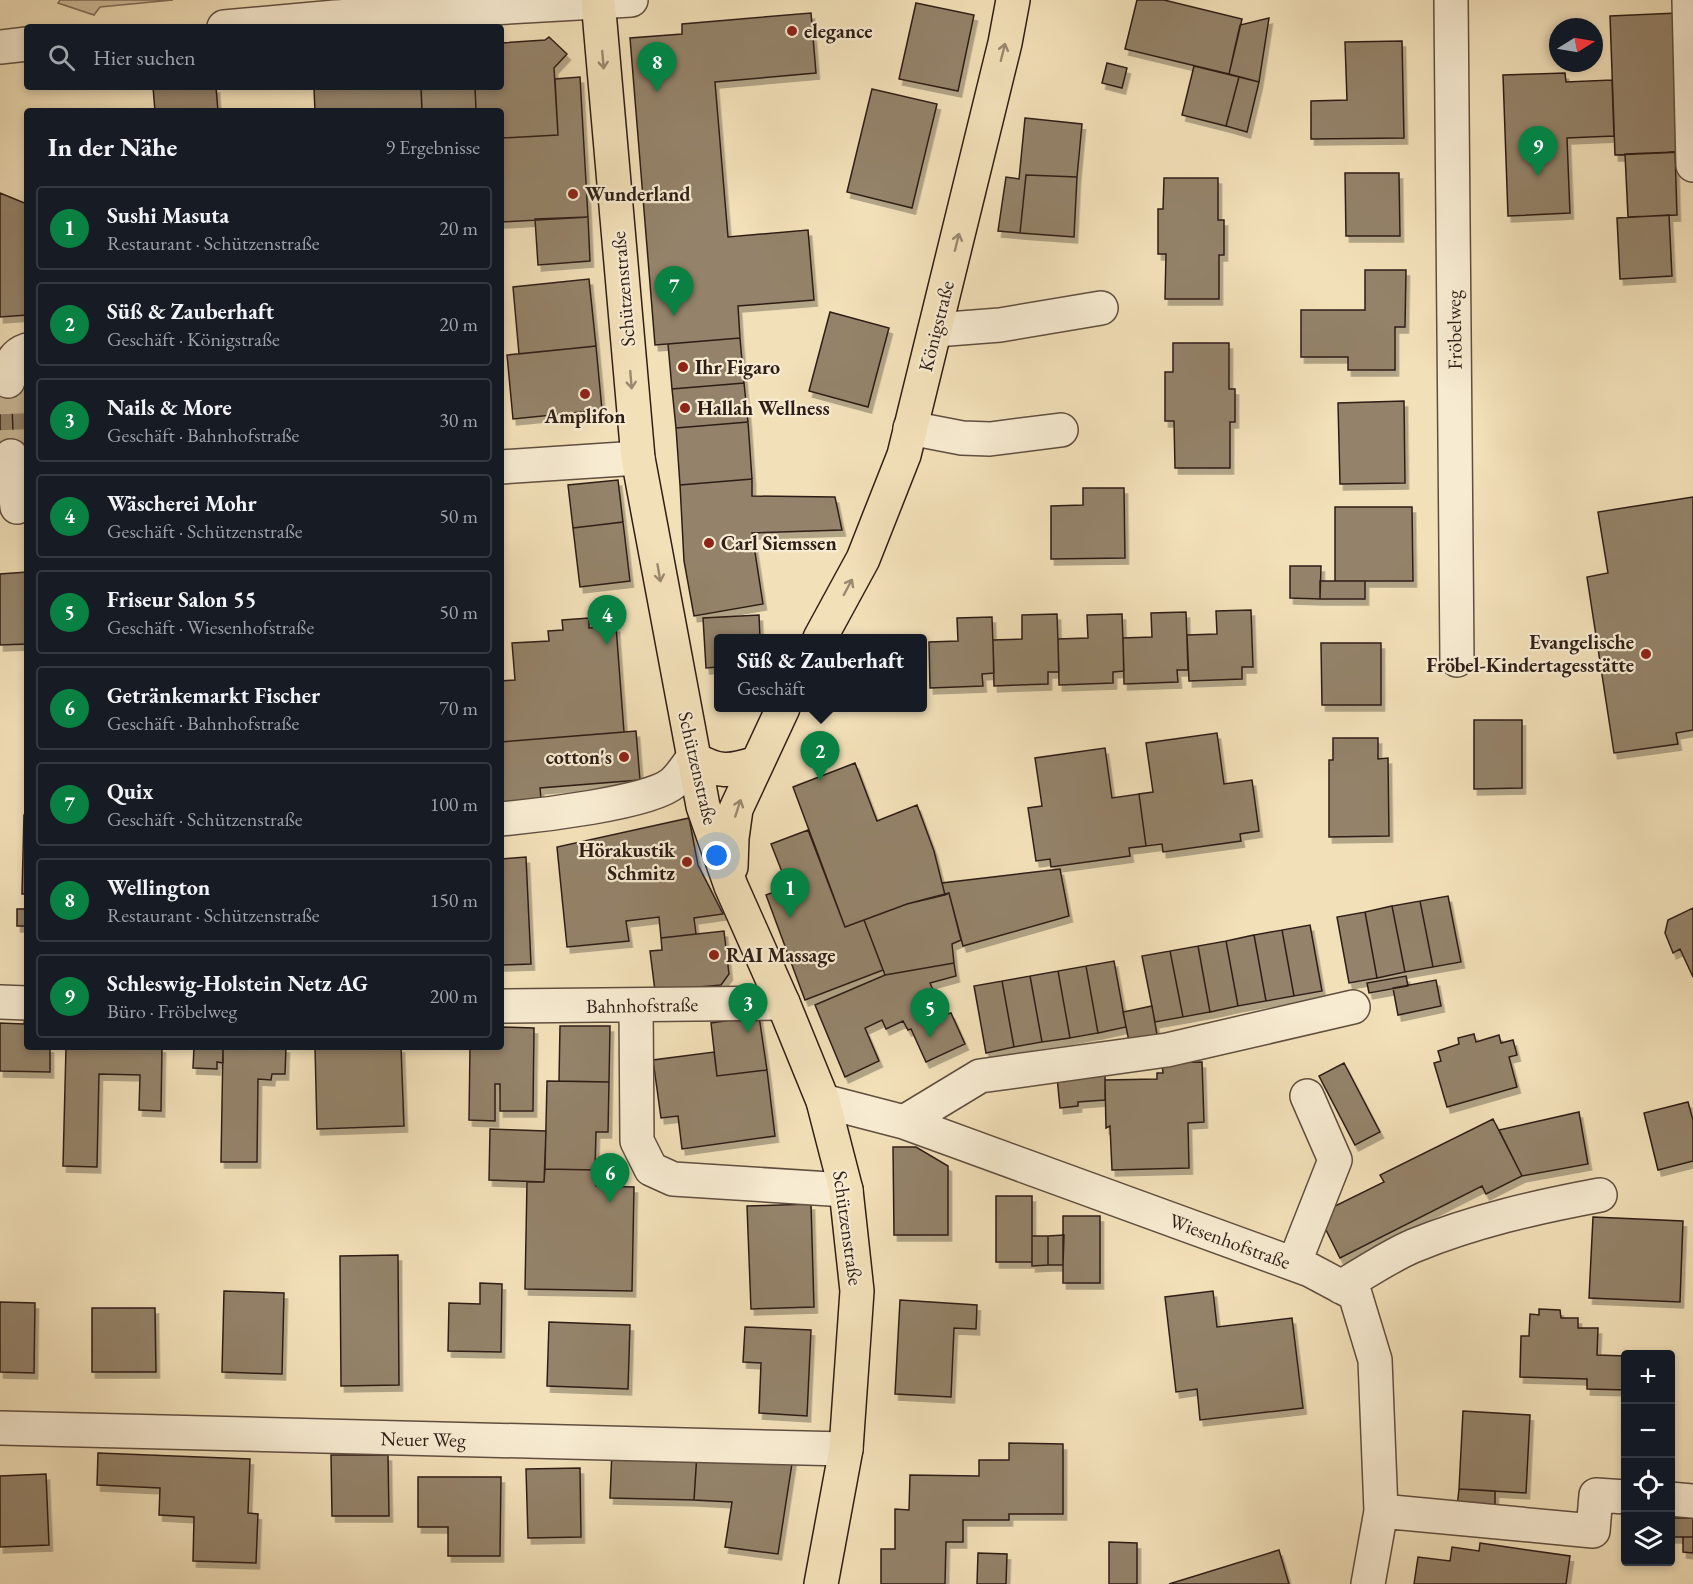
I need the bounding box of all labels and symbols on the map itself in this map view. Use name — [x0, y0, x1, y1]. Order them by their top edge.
place label: elegance — [804, 18, 873, 44]
north arrow — [1549, 18, 1603, 72]
marker: elegance — [785, 24, 799, 38]
pin: 8 — [638, 42, 676, 92]
one-way arrow — [997, 43, 1009, 62]
one-way arrow — [598, 50, 609, 70]
pin: 9 — [1518, 126, 1558, 176]
place label: Wunderland — [585, 181, 690, 207]
marker: Wunderland — [566, 187, 580, 201]
street label: Schützenstraße — [605, 230, 641, 348]
one-way arrow — [951, 233, 963, 252]
pin: 7 — [654, 266, 694, 316]
street label: Königstraße — [912, 278, 960, 374]
street label: Fröbelweg — [1440, 290, 1468, 370]
place label: Ihr Figaro — [695, 354, 780, 380]
marker: Ihr Figaro — [676, 360, 690, 374]
one-way arrow — [626, 370, 637, 390]
marker: Amplifon — [578, 387, 592, 401]
place label: Hallah Wellness — [697, 395, 830, 421]
marker: Hallah Wellness — [678, 401, 692, 415]
place label: Amplifon — [544, 403, 625, 429]
place label: Carl Siemssen — [721, 530, 837, 556]
marker: Carl Siemssen — [702, 536, 716, 550]
one-way arrow — [654, 563, 665, 582]
one-way arrow — [842, 579, 854, 596]
pin: 4 — [588, 596, 626, 645]
place label: Evangelische Fröbel-Kindertagesstätte — [1426, 629, 1634, 678]
marker: Evangelische Fröbel-Kindertagesstätte — [1639, 647, 1653, 661]
street label: Schützenstraße — [672, 709, 724, 828]
pin: 2 — [800, 732, 840, 781]
place label: cotton's — [546, 744, 612, 770]
marker: cotton's — [617, 750, 631, 764]
one-way arrow — [733, 799, 744, 818]
place label: Hörakustik Schmitz — [578, 837, 676, 886]
your location — [702, 841, 731, 870]
marker: Hörakustik Schmitz — [680, 855, 694, 869]
pin: 1 — [770, 868, 810, 918]
place label: RAI Massage — [726, 942, 836, 968]
marker: RAI Massage — [707, 948, 721, 962]
pin: 3 — [728, 984, 768, 1033]
pin: 5 — [910, 988, 950, 1038]
street label: Bahnhofstraße — [586, 991, 699, 1019]
pin: 6 — [590, 1154, 630, 1203]
street label: Schützenstraße — [827, 1169, 869, 1287]
street label: Wiesenhofstraße — [1166, 1207, 1294, 1275]
street label: Neuer Weg — [380, 1425, 466, 1453]

